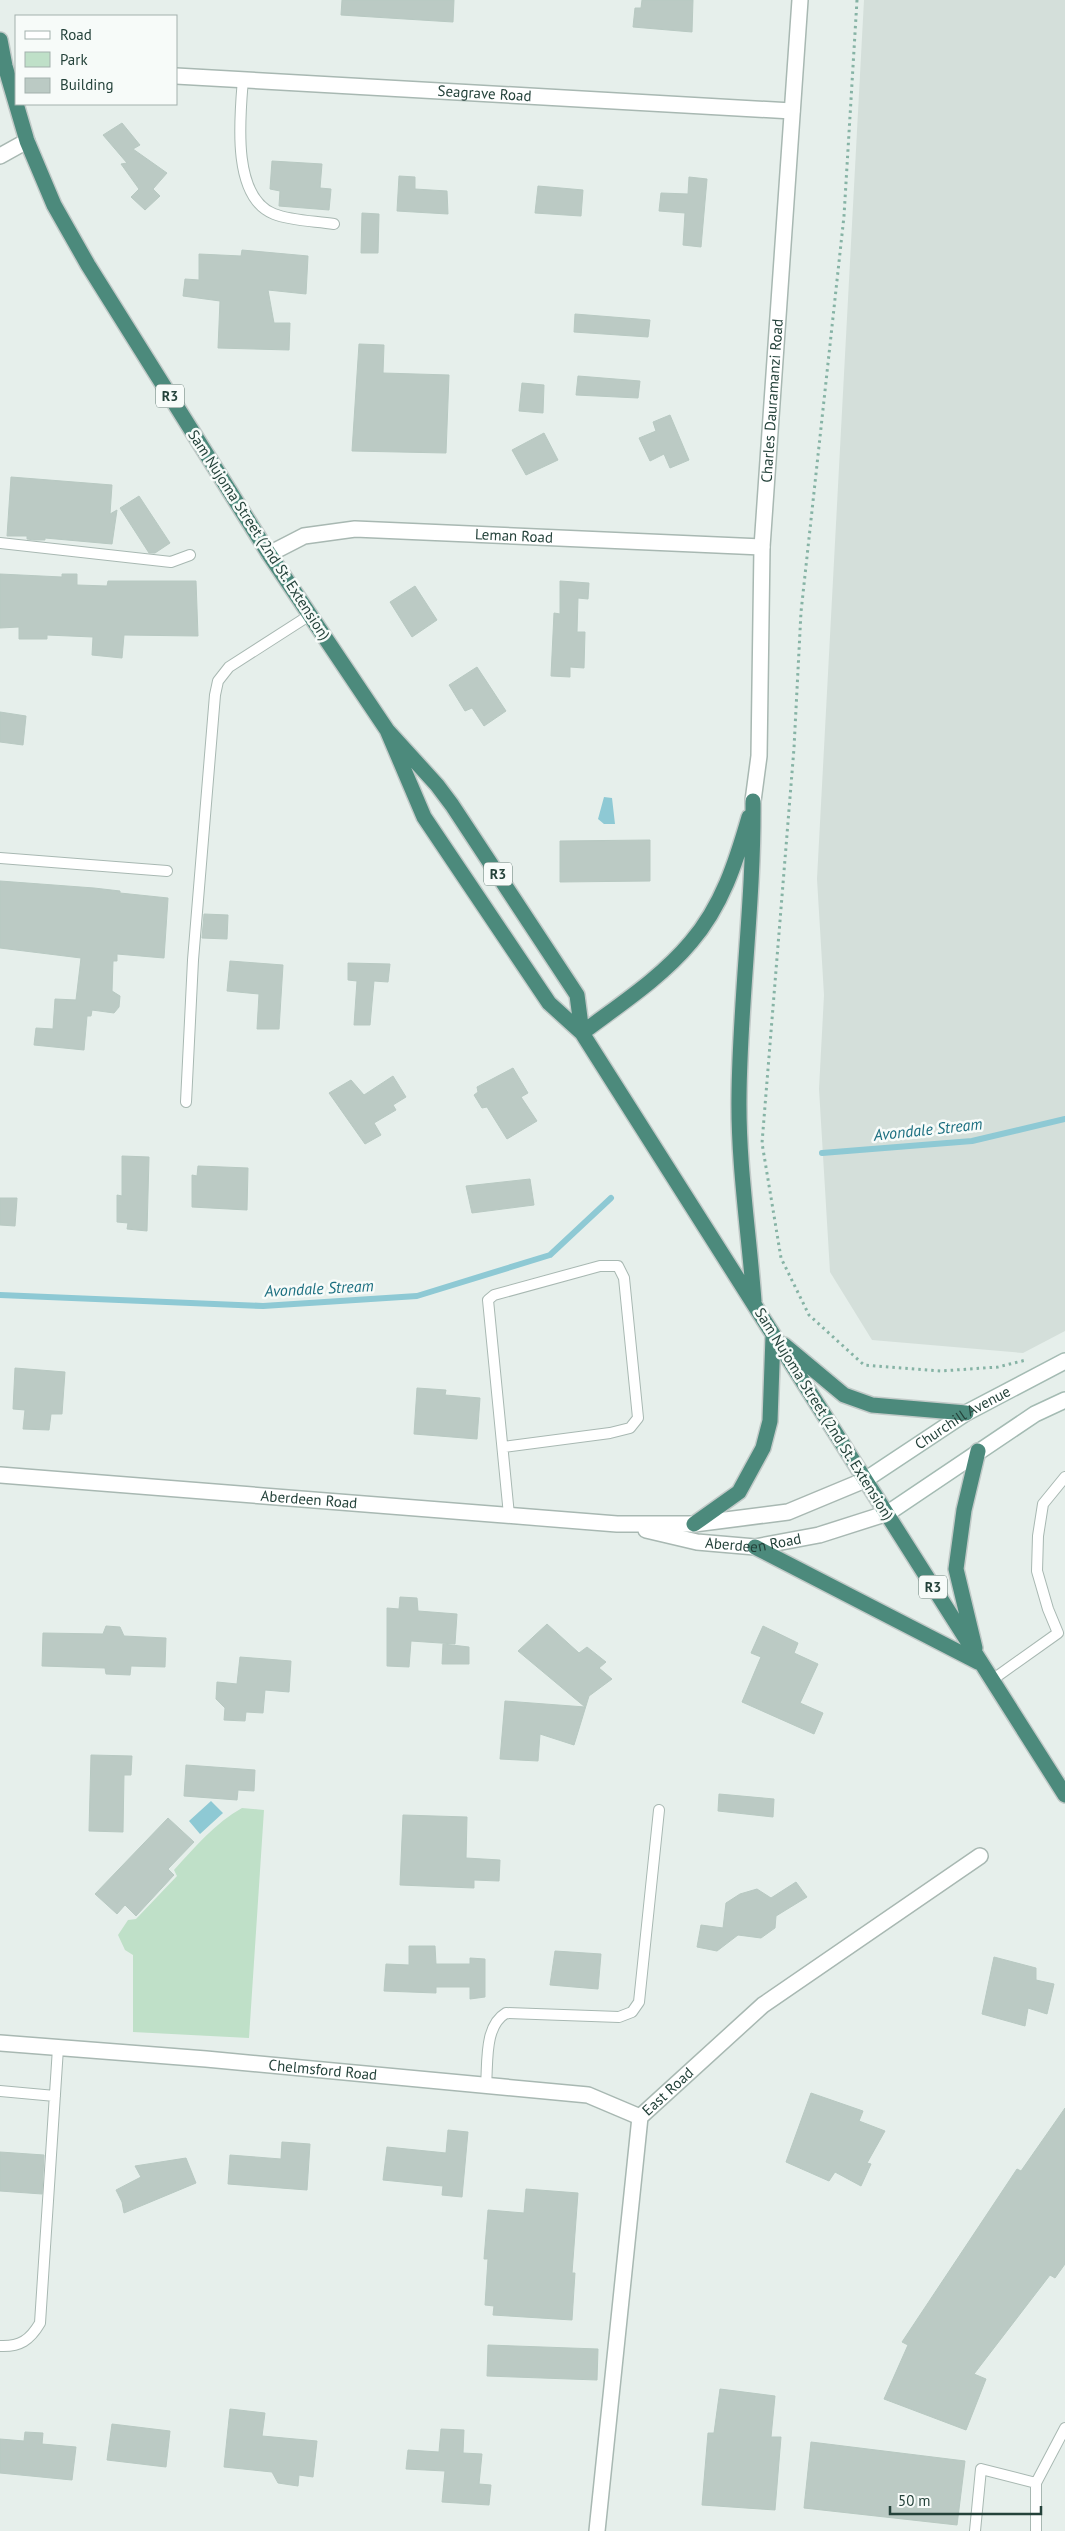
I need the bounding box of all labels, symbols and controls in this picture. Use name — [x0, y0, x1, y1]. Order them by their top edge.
legend — [15, 15, 178, 105]
text: Road — [60, 25, 92, 44]
text: Park — [60, 50, 88, 69]
text: Building — [60, 75, 114, 94]
street label: Seagrave Road — [437, 81, 532, 105]
street label: Charles Dauramanzi Road — [756, 318, 787, 483]
road number: R3 — [156, 384, 184, 408]
street label: Sam Nujoma Street (2nd St. Extension) — [184, 426, 335, 643]
street label: Leman Road — [475, 524, 553, 547]
road number: R3 — [484, 862, 512, 886]
water label: Avondale Stream — [872, 1113, 983, 1145]
water label: Avondale Stream — [263, 1275, 374, 1301]
street label: Sam Nujoma Street (2nd St. Extension) — [751, 1304, 898, 1524]
street label: Churchill Avenue — [911, 1381, 1013, 1453]
street label: Aberdeen Road — [260, 1486, 358, 1512]
street label: Aberdeen Road — [704, 1529, 803, 1556]
road number: R3 — [919, 1575, 947, 1598]
street label: Chelmsford Road — [268, 2055, 378, 2084]
street label: East Road — [638, 2063, 697, 2119]
scale bar — [890, 2484, 1041, 2516]
text: 50 m — [898, 2491, 931, 2510]

